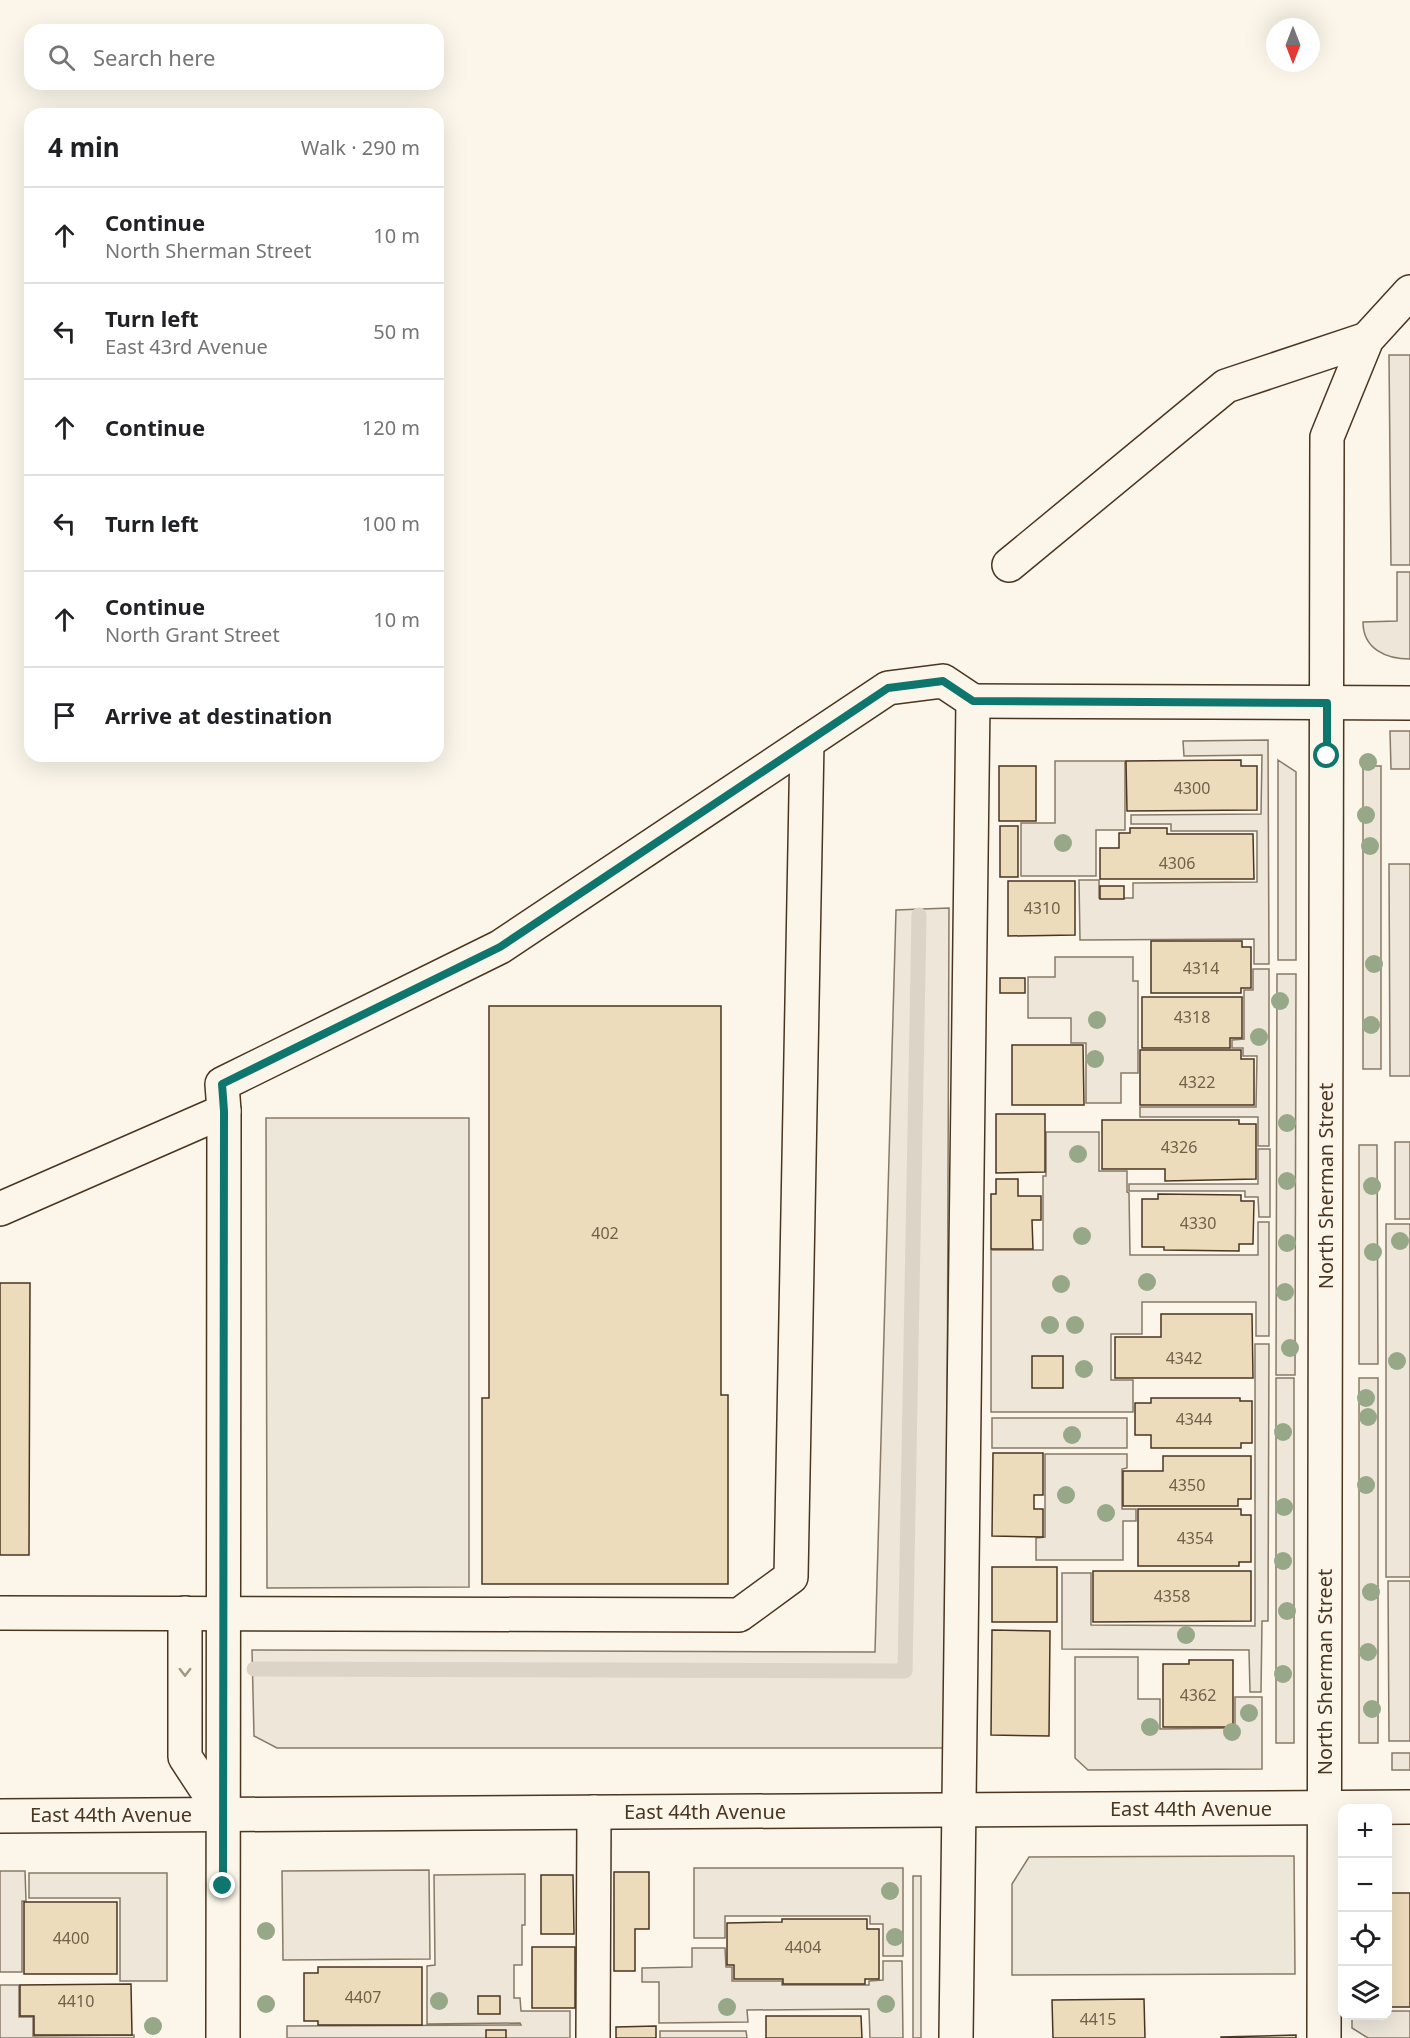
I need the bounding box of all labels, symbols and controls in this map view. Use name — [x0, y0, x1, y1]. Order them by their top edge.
north arrow — [1266, 18, 1320, 72]
search box — [24, 24, 444, 90]
icon: search — [45, 41, 78, 74]
text: Search here — [93, 42, 215, 72]
text: 4 min — [48, 129, 120, 165]
text: Walk · 290 m — [301, 134, 420, 161]
text: Continue — [105, 207, 205, 237]
icon: ahead — [48, 219, 81, 252]
text: 10 m — [373, 222, 420, 249]
text: North Sherman Street — [105, 237, 312, 264]
text: Turn left — [105, 303, 199, 333]
icon: left — [48, 315, 81, 348]
text: 50 m — [373, 318, 420, 345]
text: East 43rd Avenue — [105, 333, 268, 360]
icon: ahead — [48, 411, 81, 444]
text: Continue — [105, 412, 205, 442]
text: 120 m — [362, 414, 420, 441]
icon: left — [48, 507, 81, 540]
text: Turn left — [105, 508, 199, 538]
text: 100 m — [362, 510, 420, 537]
text: Continue — [105, 591, 205, 621]
icon: ahead — [48, 603, 81, 636]
text: 10 m — [373, 606, 420, 633]
text: North Grant Street — [105, 621, 280, 648]
icon: arrive — [48, 699, 81, 732]
text: Arrive at destination — [105, 700, 332, 730]
route start — [1313, 742, 1339, 768]
house number: 4300 — [1174, 777, 1210, 799]
house number: 4306 — [1159, 852, 1195, 874]
house number: 4310 — [1024, 897, 1060, 919]
house number: 4314 — [1183, 957, 1219, 979]
house number: 4318 — [1174, 1006, 1210, 1028]
house number: 4322 — [1179, 1071, 1215, 1093]
street label: North Sherman Street — [1312, 1083, 1339, 1289]
house number: 4326 — [1161, 1136, 1197, 1158]
house number: 4330 — [1180, 1212, 1216, 1234]
house number: 402 — [591, 1222, 619, 1244]
house number: 4342 — [1166, 1347, 1202, 1369]
house number: 4344 — [1176, 1408, 1212, 1430]
house number: 4350 — [1169, 1474, 1205, 1496]
house number: 4354 — [1177, 1527, 1213, 1549]
street label: North Sherman Street — [1311, 1569, 1338, 1775]
house number: 4358 — [1154, 1585, 1190, 1607]
one-way arrow — [179, 1667, 191, 1676]
house number: 4362 — [1180, 1684, 1216, 1706]
street label: East 44th Avenue — [1110, 1795, 1272, 1822]
street label: East 44th Avenue — [624, 1798, 786, 1825]
street label: East 44th Avenue — [30, 1801, 192, 1828]
map controls — [1338, 1804, 1392, 2020]
button: + — [1338, 1804, 1392, 1858]
button: − — [1338, 1858, 1392, 1912]
route end — [209, 1872, 235, 1898]
button: locate — [1338, 1912, 1392, 1966]
house number: 4400 — [53, 1927, 89, 1949]
house number: 4404 — [785, 1936, 821, 1958]
button: layers — [1338, 1966, 1392, 2020]
house number: 4407 — [345, 1986, 381, 2008]
house number: 4410 — [58, 1990, 94, 2012]
house number: 4415 — [1080, 2008, 1116, 2030]

